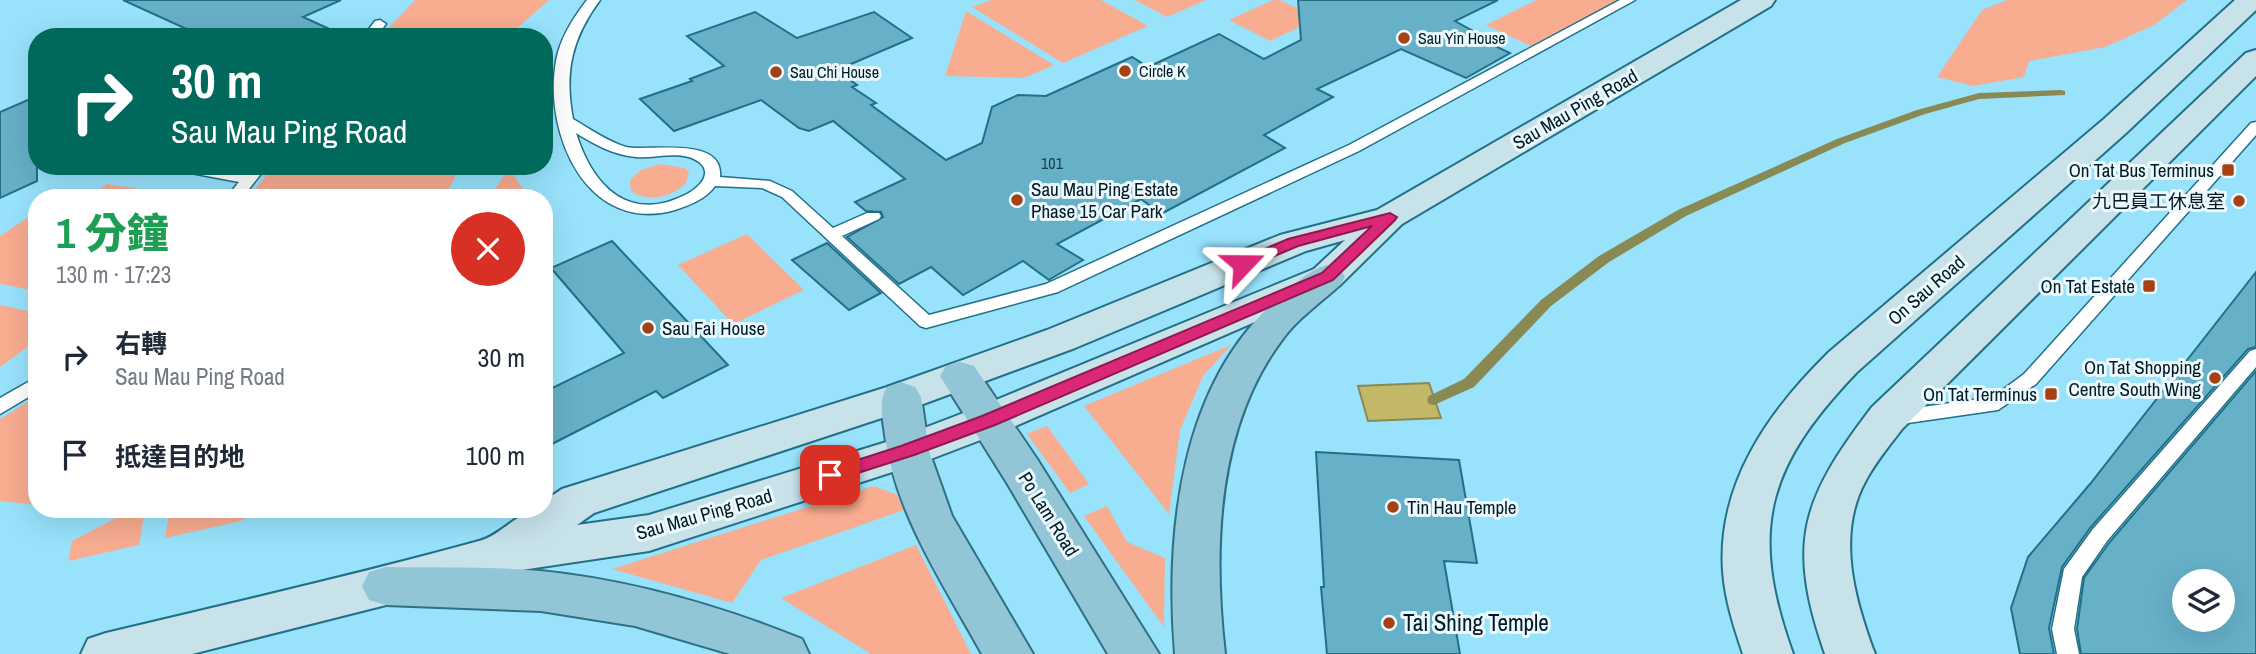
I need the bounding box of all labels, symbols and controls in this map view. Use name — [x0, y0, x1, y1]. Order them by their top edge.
place label: Sau Yin House — [1418, 27, 1506, 49]
marker: Sau Yin House — [1396, 30, 1412, 46]
text: 30 m — [171, 47, 263, 113]
icon: right — [56, 56, 147, 147]
place label: Circle K — [1139, 60, 1186, 82]
place label: Sau Chi House — [790, 61, 879, 83]
marker: Circle K — [1117, 63, 1133, 79]
street label: Sau Mau Ping Road — [1508, 63, 1642, 155]
marker: Sau Chi House — [768, 64, 784, 80]
text: Sau Mau Ping Road — [171, 110, 407, 153]
house number: 101 — [1041, 152, 1064, 174]
place label: On Tat Bus Terminus — [2069, 157, 2214, 183]
marker: On Tat Bus Terminus — [2220, 162, 2236, 178]
place label: Sau Mau Ping Estate Phase 15 Car Park — [1031, 176, 1178, 224]
place label: 九巴員工休息室 — [2092, 188, 2225, 214]
marker: Sau Mau Ping Estate Phase 15 Car Park — [1009, 192, 1025, 208]
marker: 九巴員工休息室 — [2231, 193, 2247, 209]
text: 1 分鐘 — [56, 205, 169, 261]
button: close — [451, 212, 525, 286]
position arrow — [1206, 227, 1280, 301]
street label: On Sau Road — [1882, 249, 1970, 331]
text: 130 m · 17:23 — [56, 259, 171, 290]
place label: On Tat Estate — [2041, 273, 2135, 299]
marker: On Tat Estate — [2141, 278, 2157, 294]
place label: Sau Fai House — [662, 315, 765, 341]
marker: Sau Fai House — [640, 320, 656, 336]
text: 右轉 — [115, 326, 167, 361]
icon: right — [56, 338, 94, 376]
text: 30 m — [478, 340, 525, 375]
place label: On Tat Shopping Centre South Wing — [2068, 354, 2201, 402]
text: Sau Mau Ping Road — [115, 361, 285, 392]
marker: On Tat Shopping Centre South Wing — [2207, 370, 2223, 386]
place label: On Tat Terminus — [1923, 381, 2037, 407]
marker: On Tat Terminus — [2043, 386, 2059, 402]
icon: arrive — [56, 436, 94, 474]
text: 100 m — [466, 438, 525, 473]
text: 抵達目的地 — [115, 439, 245, 474]
pin — [800, 445, 860, 505]
icon: arrive — [811, 456, 849, 494]
street label: Po Lam Road — [1013, 467, 1085, 561]
street label: Sau Mau Ping Road — [633, 482, 775, 546]
place label: Tin Hau Temple — [1407, 494, 1516, 520]
marker: Tin Hau Temple — [1385, 499, 1401, 515]
map controls — [2172, 569, 2235, 632]
button: layers — [2172, 569, 2235, 632]
place label: Tai Shing Temple — [1403, 607, 1549, 638]
marker: Tai Shing Temple — [1381, 615, 1397, 631]

